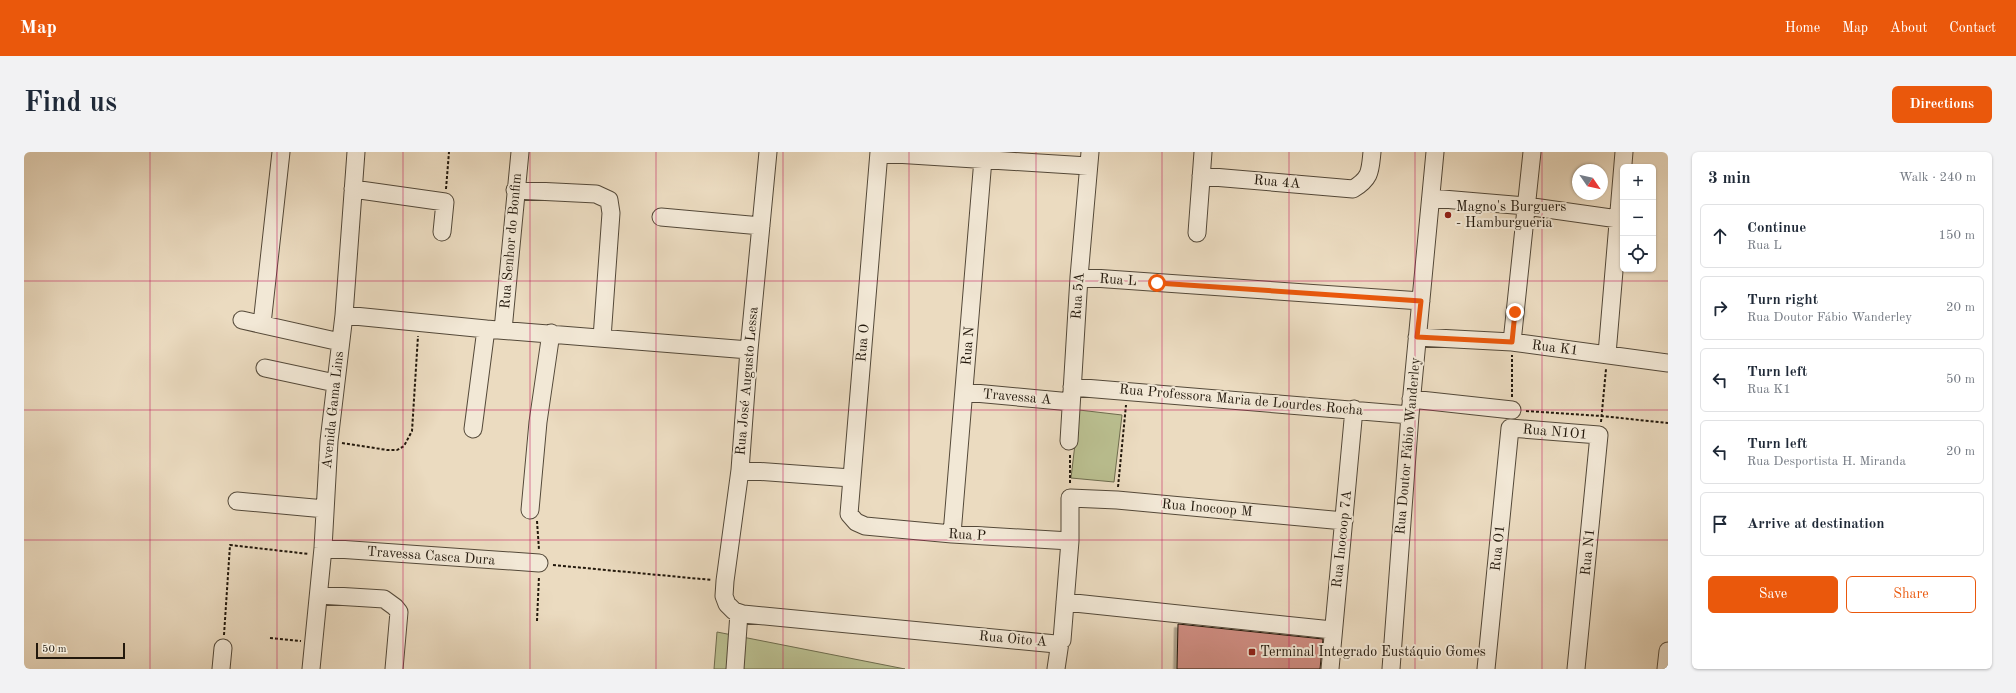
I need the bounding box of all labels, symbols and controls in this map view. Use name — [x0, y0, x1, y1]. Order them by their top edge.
text: Map — [20, 19, 57, 38]
text: Home — [1785, 21, 1820, 35]
text: Map — [1842, 21, 1868, 35]
text: About — [1890, 21, 1927, 35]
text: Contact — [1949, 21, 1996, 35]
button: Directions — [1892, 86, 1992, 123]
text: Find us — [24, 90, 117, 118]
north arrow — [1572, 164, 1608, 200]
map controls — [1620, 164, 1656, 272]
button: + — [1620, 164, 1656, 200]
text: 3 min — [1708, 170, 1751, 187]
text: Walk · 240 m — [1899, 171, 1976, 184]
street label: Rua Senhor do Bonfim — [498, 173, 524, 309]
street label: Rua 4A — [1253, 173, 1301, 191]
place label: Magno's Burguers - Hamburgueria — [1456, 200, 1566, 230]
button: − — [1620, 200, 1656, 236]
marker: Magno's Burguers - Hamburgueria — [1443, 210, 1453, 220]
text: Continue — [1747, 221, 1806, 236]
icon: ahead — [1709, 225, 1731, 247]
text: 150 m — [1938, 229, 1975, 242]
button: locate — [1620, 236, 1656, 272]
text: Rua L — [1747, 239, 1782, 252]
street label: Rua 5A — [1069, 272, 1087, 320]
street label: Rua L — [1099, 272, 1137, 288]
route start — [1148, 274, 1166, 292]
text: Turn right — [1747, 293, 1818, 308]
icon: right — [1709, 297, 1731, 319]
text: 20 m — [1946, 301, 1975, 314]
route end — [1506, 303, 1524, 321]
street label: Rua José Augusto Lessa — [734, 306, 760, 456]
text: Rua Doutor Fábio Wanderley — [1747, 311, 1912, 324]
street label: Rua O — [854, 323, 872, 363]
street label: Rua N — [959, 326, 977, 366]
street label: Rua K1 — [1531, 338, 1579, 358]
street label: Avenida Gama Lins — [320, 350, 346, 470]
street label: Rua Doutor Fábio Wanderley — [1393, 356, 1423, 535]
text: Turn left — [1747, 365, 1807, 380]
icon: left — [1709, 369, 1731, 391]
text: 50 m — [1946, 373, 1975, 386]
street label: Rua Professora Maria de Lourdes Rocha — [1118, 382, 1364, 418]
text: Rua K1 — [1747, 383, 1791, 396]
street label: Travessa A — [982, 387, 1052, 407]
street label: Rua N1O1 — [1522, 422, 1588, 442]
text: Turn left — [1747, 437, 1807, 452]
icon: left — [1709, 441, 1731, 463]
text: 20 m — [1946, 445, 1975, 458]
text: Rua Desportista H. Miranda — [1747, 455, 1906, 468]
street label: Rua Inocoop 7A — [1330, 489, 1354, 589]
street label: Rua Inocoop M — [1161, 497, 1253, 519]
icon: arrive — [1709, 513, 1731, 535]
text: Arrive at destination — [1747, 517, 1885, 532]
street label: Rua O1 — [1489, 524, 1507, 572]
street label: Rua P — [948, 527, 986, 543]
street label: Rua N1 — [1579, 528, 1597, 576]
street label: Travessa Casca Dura — [366, 545, 496, 567]
button: Save — [1708, 576, 1838, 613]
button: Share — [1846, 576, 1976, 613]
street label: Rua Oito A — [978, 629, 1048, 649]
scale bar — [36, 641, 125, 660]
text: 50 m — [42, 644, 67, 655]
place label: Terminal Integrado Eustáquio Gomes — [1260, 645, 1486, 659]
marker: Terminal Integrado Eustáquio Gomes — [1247, 647, 1257, 657]

